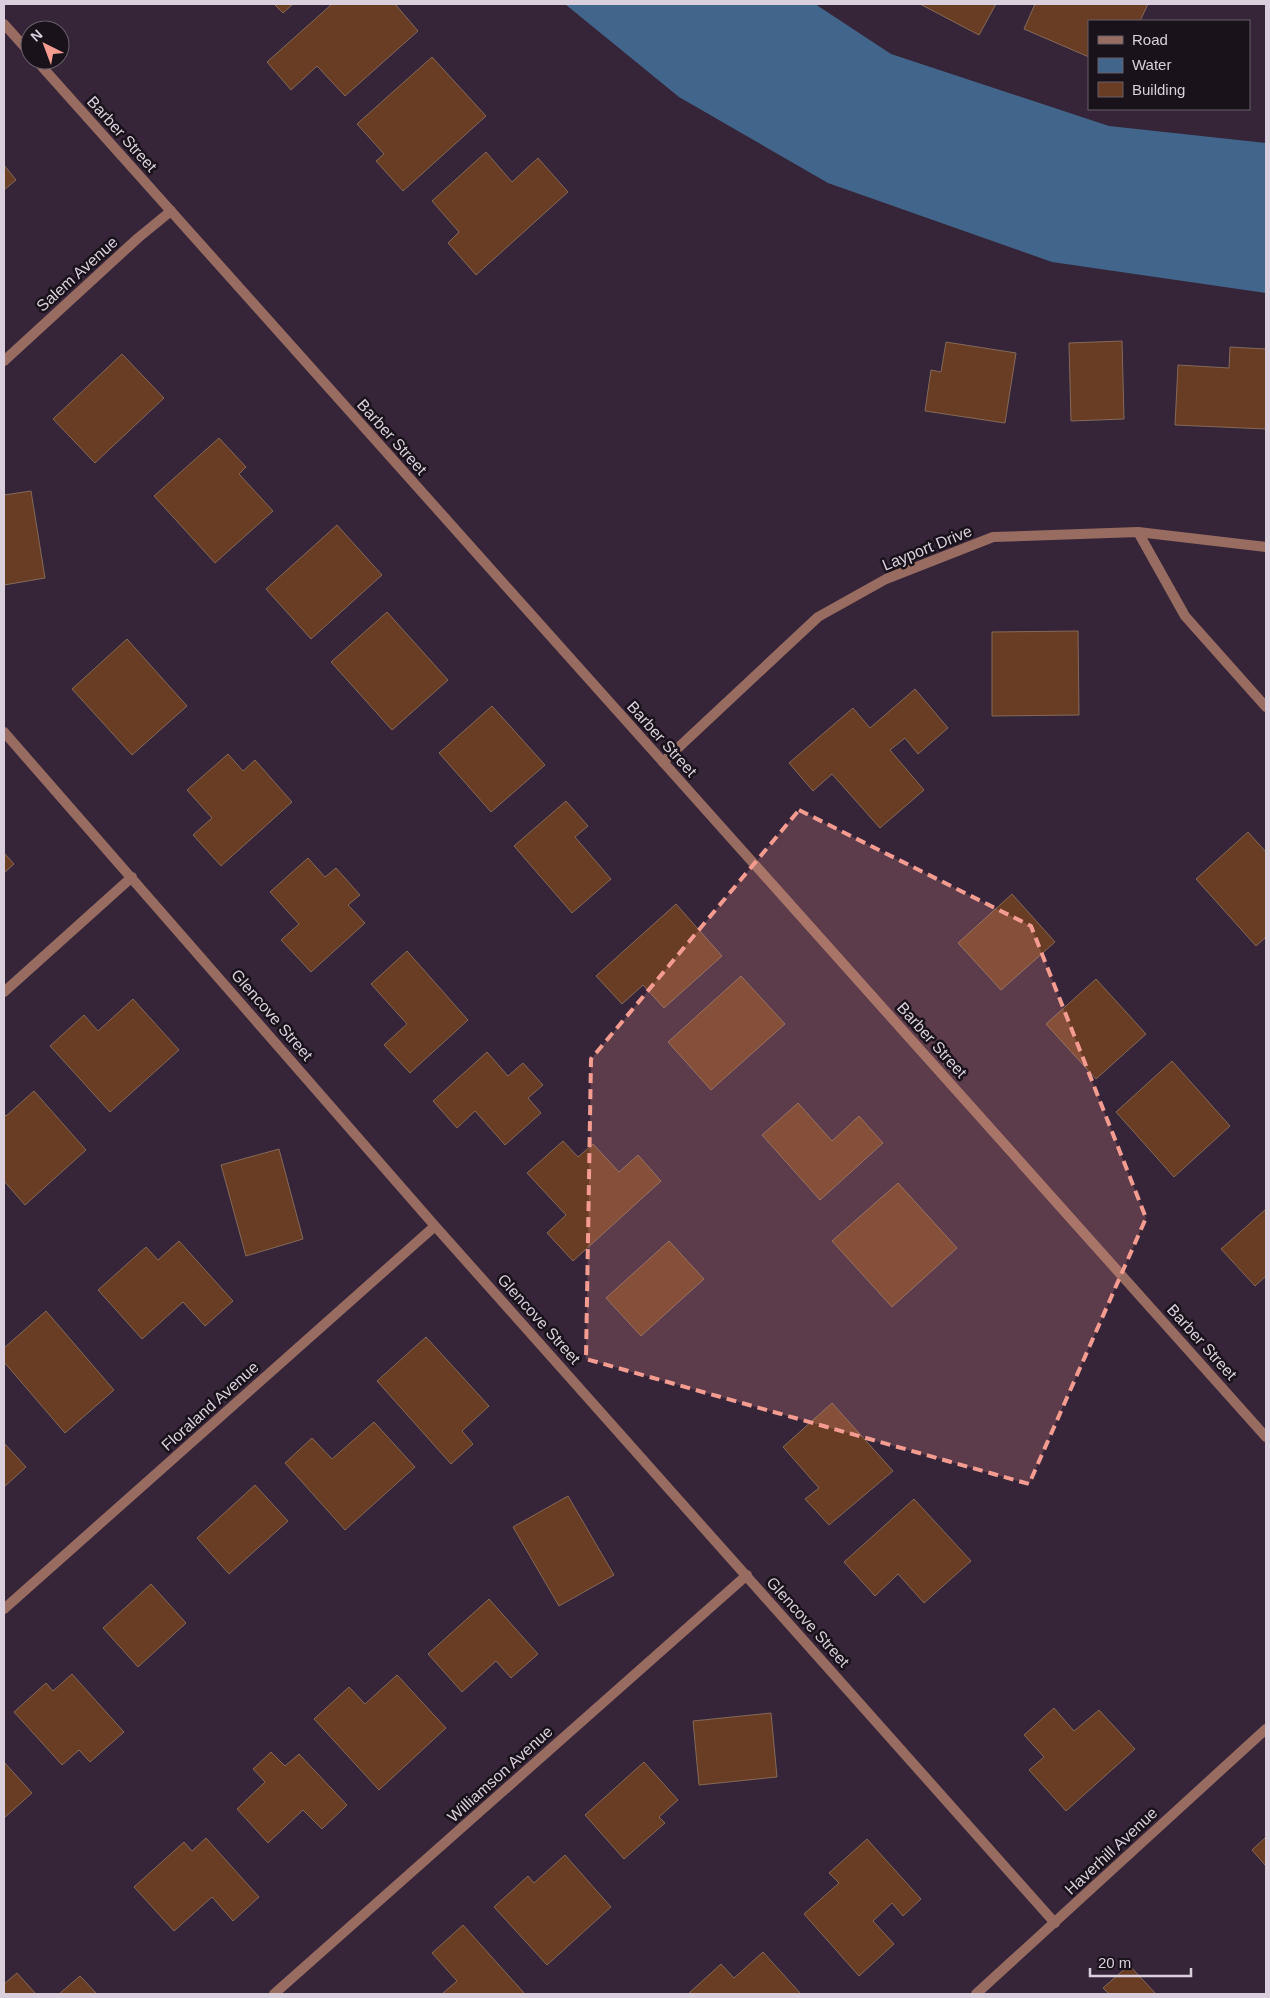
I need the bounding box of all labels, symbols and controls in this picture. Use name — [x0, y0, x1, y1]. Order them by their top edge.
north arrow — [20, 20, 70, 70]
legend — [1088, 20, 1250, 110]
text: N — [27, 26, 45, 45]
text: Road — [1132, 31, 1168, 48]
text: Water — [1132, 56, 1171, 73]
text: Building — [1132, 81, 1185, 98]
street label: Barber Street — [84, 93, 161, 175]
street label: Salem Avenue — [33, 233, 121, 315]
street label: Barber Street — [354, 396, 431, 478]
street label: Layport Drive — [880, 522, 974, 574]
street label: Barber Street — [624, 698, 701, 780]
street label: Glencove Street — [228, 966, 316, 1064]
street label: Barber Street — [894, 999, 971, 1081]
street label: Glencove Street — [494, 1271, 584, 1368]
street label: Barber Street — [1164, 1301, 1241, 1383]
street label: Floraland Avenue — [158, 1358, 262, 1454]
street label: Glencove Street — [763, 1574, 853, 1671]
street label: Williamson Avenue — [444, 1722, 556, 1825]
street label: Haverhill Avenue — [1061, 1804, 1161, 1898]
scale bar — [1090, 1946, 1191, 1978]
text: 20 m — [1098, 1954, 1131, 1971]

